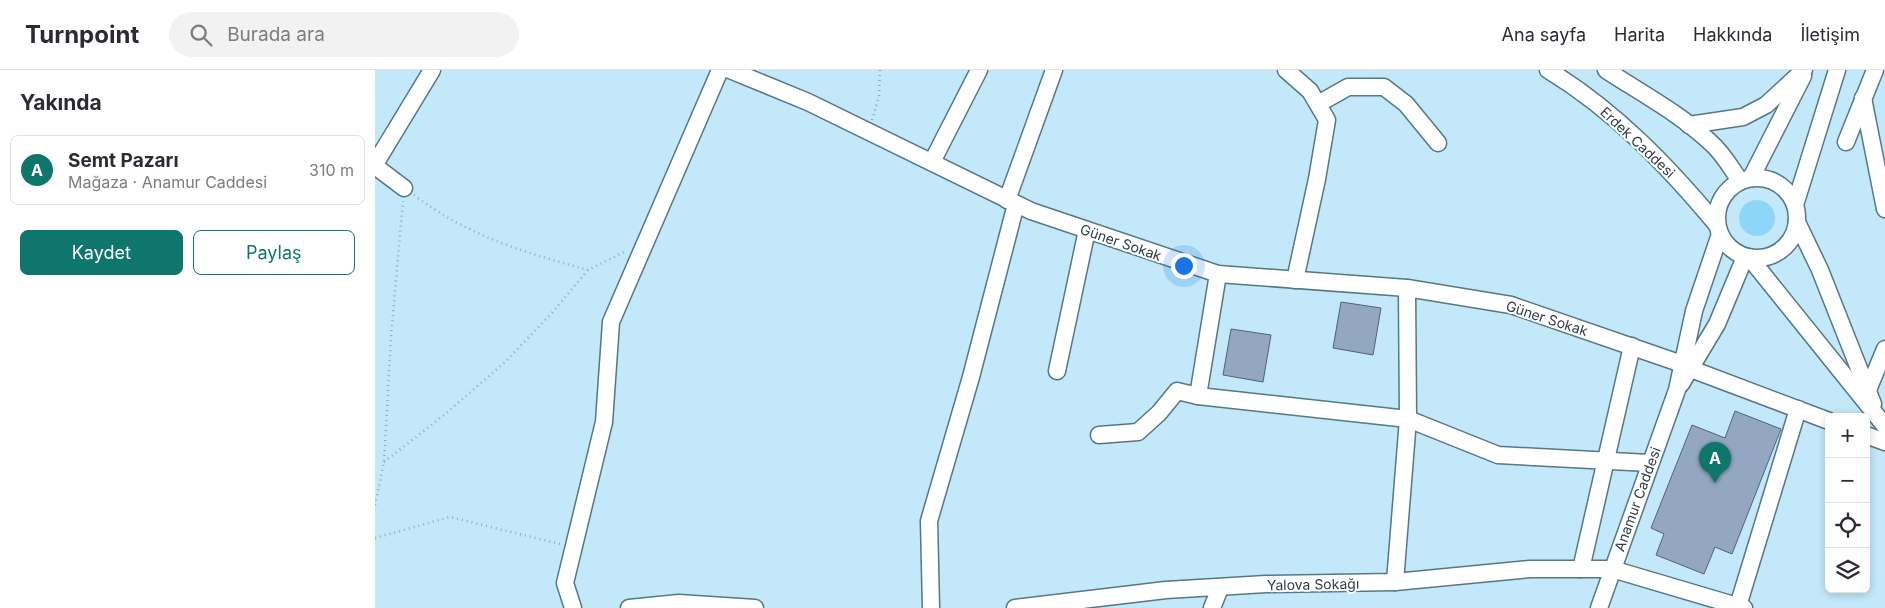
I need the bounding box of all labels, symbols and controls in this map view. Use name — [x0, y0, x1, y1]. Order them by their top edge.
search box — [169, 12, 519, 57]
text: Turnpoint — [25, 20, 139, 49]
icon: search — [187, 21, 215, 49]
text: Burada ara — [227, 23, 325, 46]
text: Ana sayfa — [1502, 24, 1586, 45]
text: Harita — [1614, 24, 1665, 45]
text: Hakkında — [1693, 24, 1772, 45]
text: İletişim — [1800, 24, 1860, 45]
text: Yakında — [20, 90, 102, 115]
street label: Erdek Caddesi — [1597, 103, 1679, 181]
text: Semt Pazarı — [68, 149, 179, 172]
text: A — [31, 160, 43, 180]
text: 310 m — [309, 160, 354, 180]
text: Mağaza · Anamur Caddesi — [68, 172, 267, 192]
street label: Güner Sokak — [1078, 220, 1164, 264]
button: Kaydet — [20, 230, 183, 275]
button: Paylaş — [193, 230, 355, 275]
your location — [1171, 253, 1197, 279]
street label: Güner Sokak — [1504, 297, 1590, 339]
map controls — [1825, 413, 1870, 593]
button: + — [1825, 413, 1870, 458]
pin: A — [1699, 442, 1731, 483]
street label: Anamur Caddesi — [1610, 445, 1664, 553]
button: − — [1825, 458, 1870, 503]
button: locate — [1825, 503, 1870, 548]
button: layers — [1825, 548, 1870, 593]
street label: Yalova Sokağı — [1267, 575, 1359, 593]

